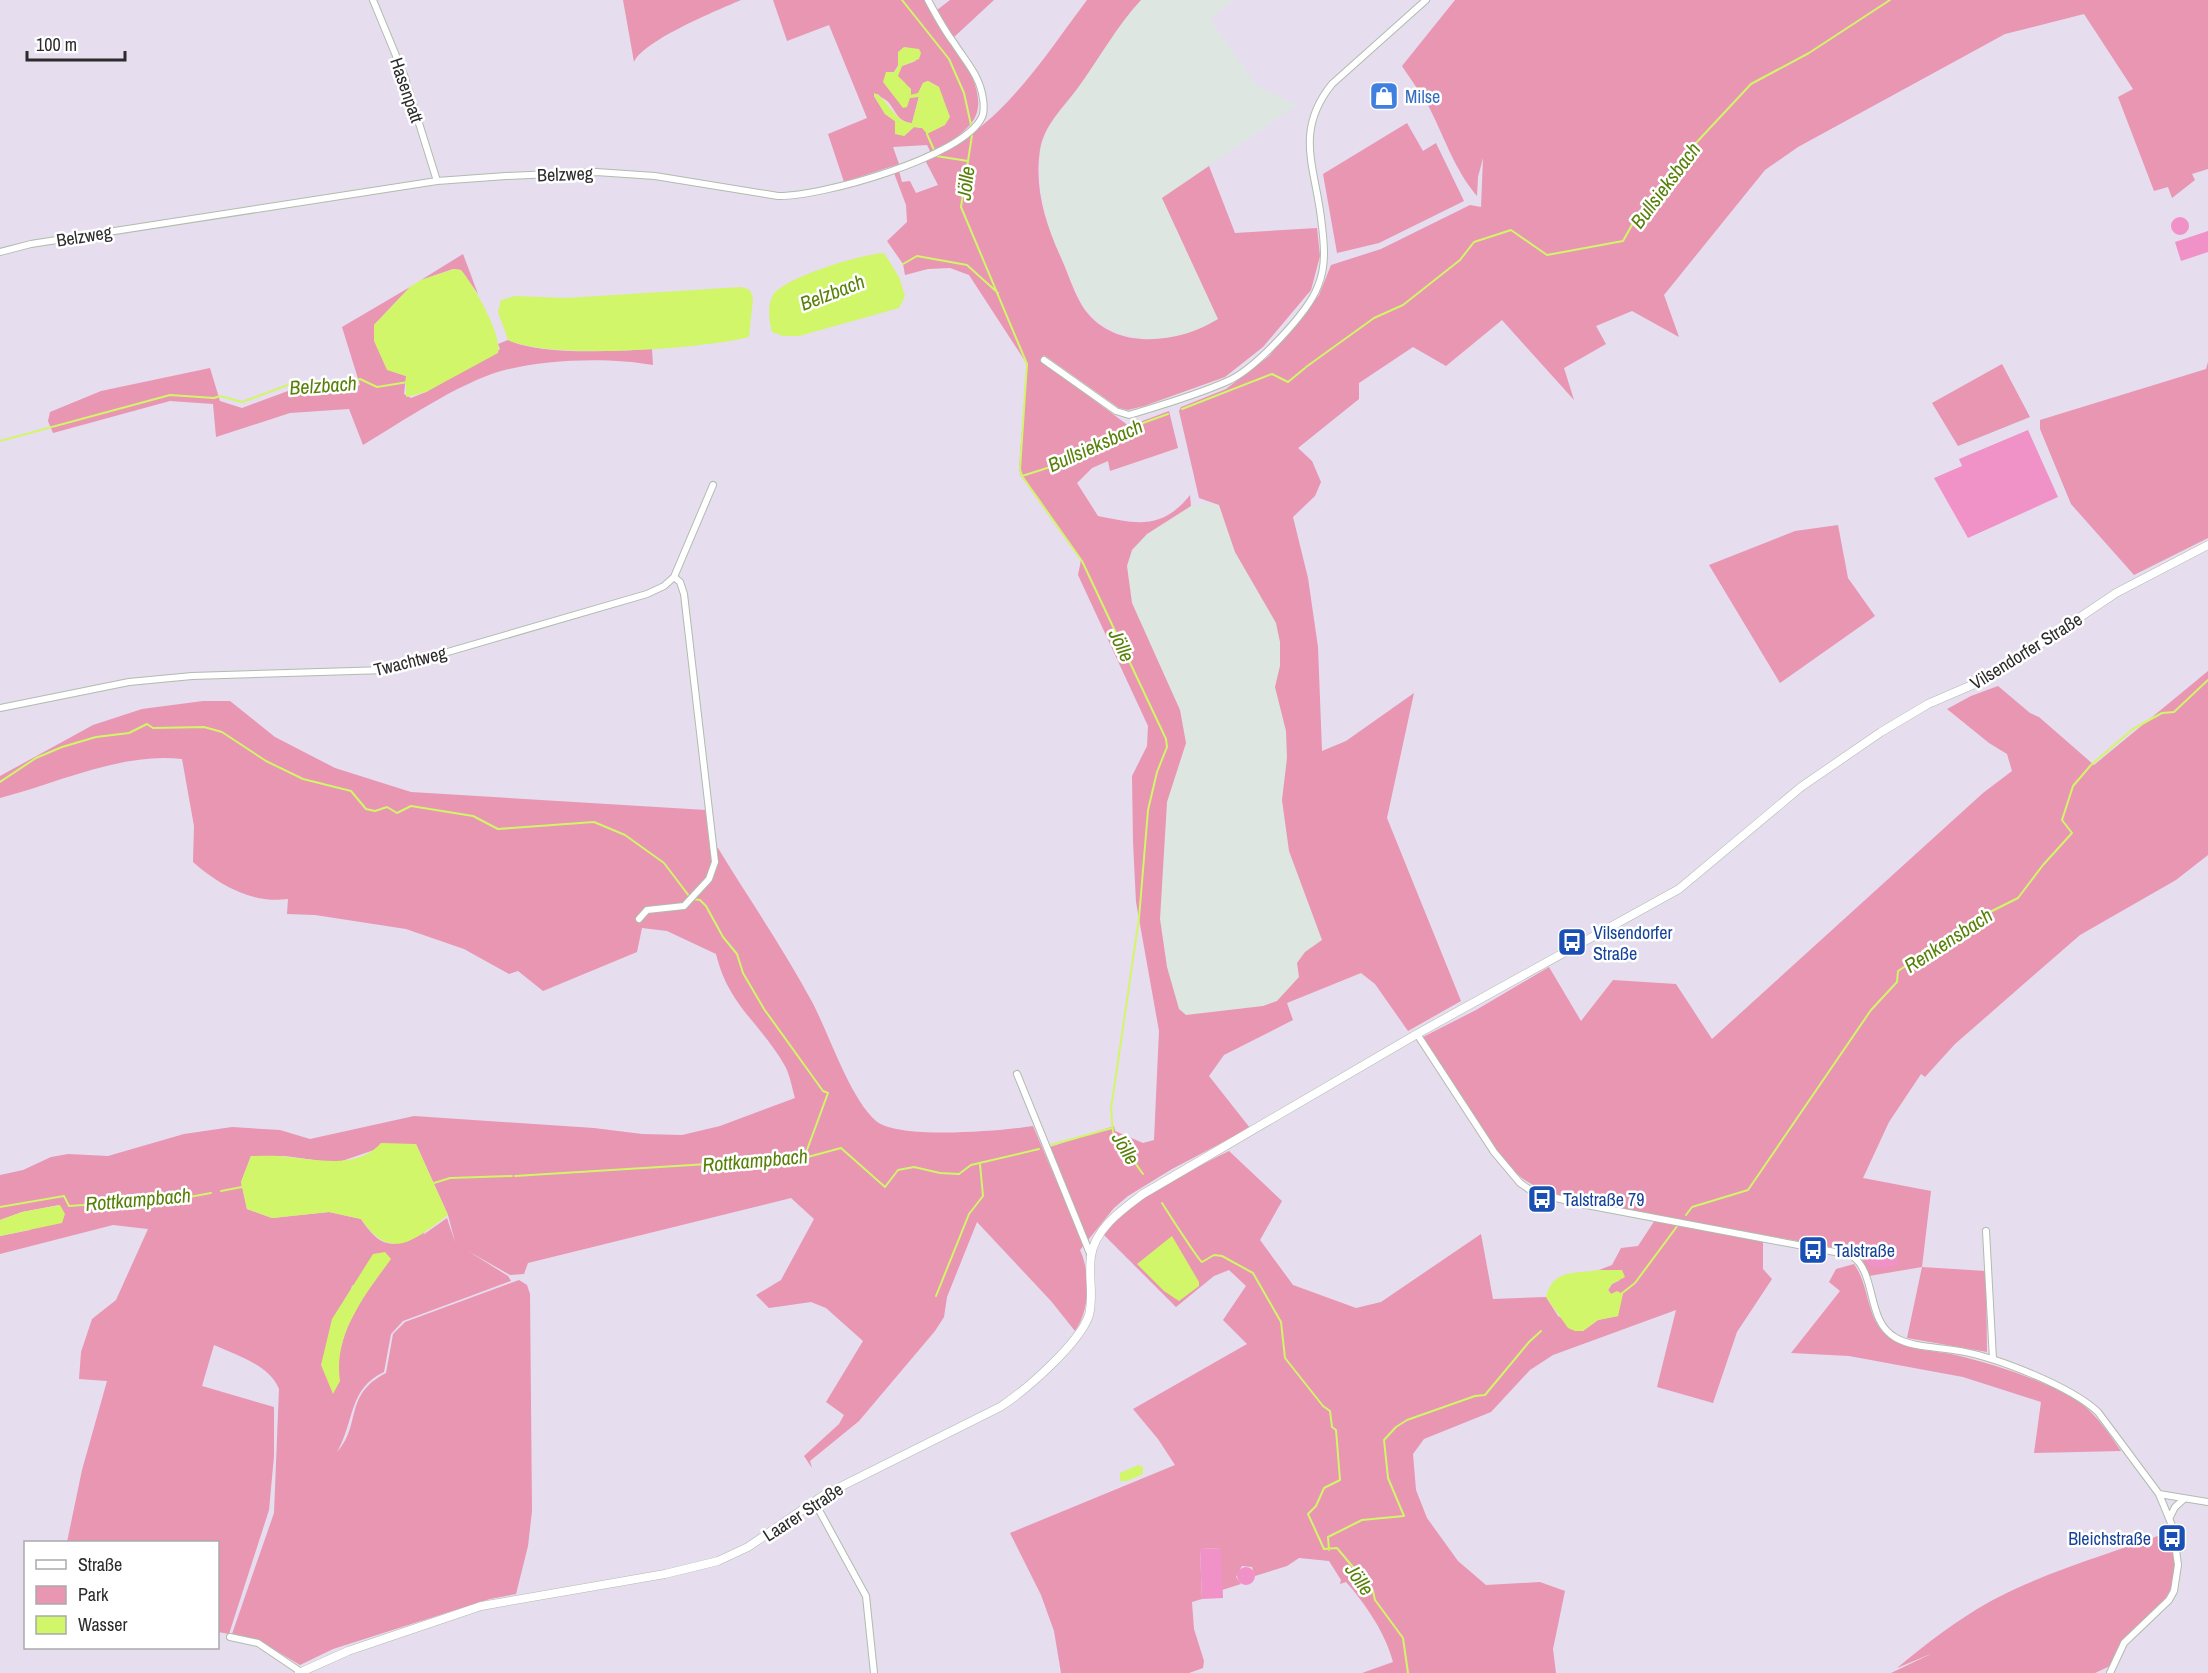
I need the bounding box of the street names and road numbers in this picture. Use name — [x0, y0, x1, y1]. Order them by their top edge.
street label: Hasenpatt — [384, 54, 430, 126]
street label: Belzweg — [537, 161, 594, 187]
street label: Belzweg — [54, 219, 114, 253]
street label: Vilsendorfer Straße — [1965, 607, 2087, 695]
street label: Twachtweg — [371, 640, 450, 682]
street label: Laarer Straße — [758, 1477, 848, 1547]

